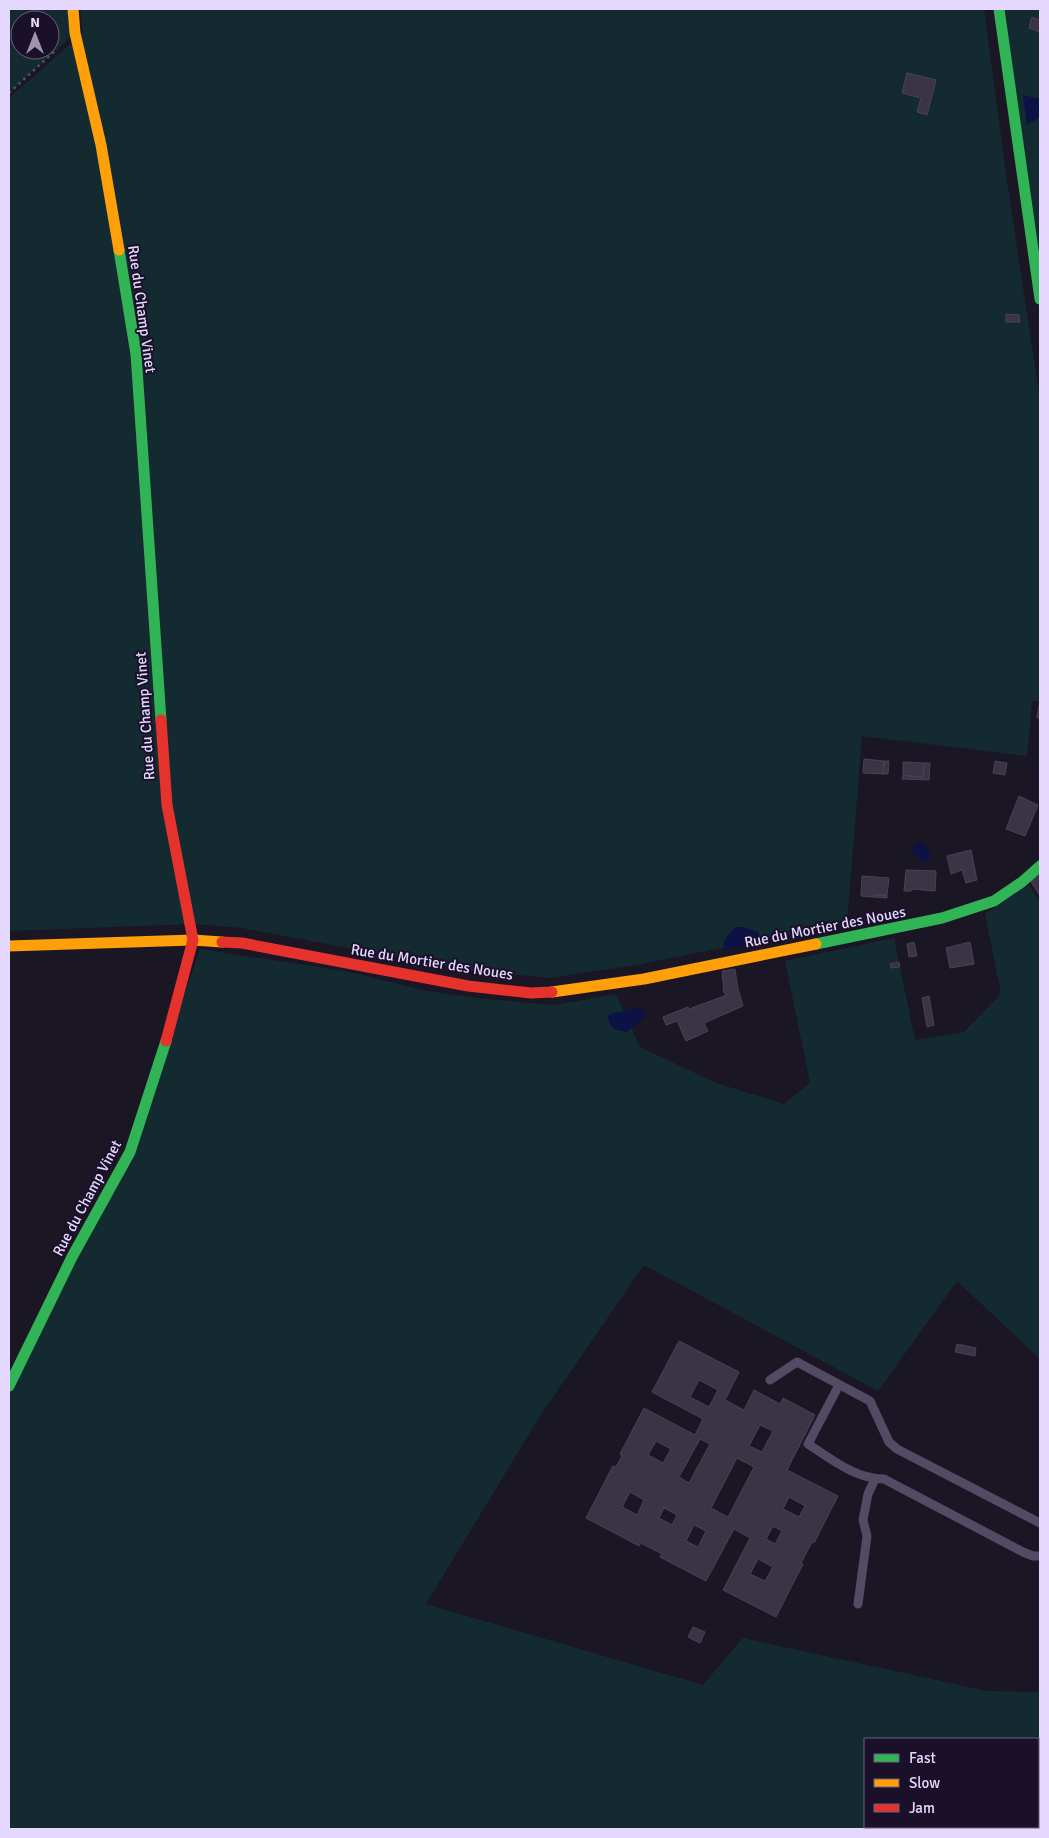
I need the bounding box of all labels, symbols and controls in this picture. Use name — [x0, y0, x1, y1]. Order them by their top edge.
north arrow — [10, 10, 60, 60]
text: N — [30, 14, 40, 31]
street label: Rue du Champ Vinet — [124, 244, 160, 374]
street label: Rue du Champ Vinet — [132, 651, 158, 781]
street label: Rue du Mortier des Noues — [743, 902, 908, 951]
street label: Rue du Mortier des Noues — [350, 940, 515, 984]
street label: Rue du Champ Vinet — [49, 1137, 125, 1259]
legend — [864, 1738, 1039, 1828]
text: Fast — [909, 1749, 936, 1767]
text: Slow — [909, 1774, 940, 1792]
text: Jam — [909, 1799, 935, 1817]

